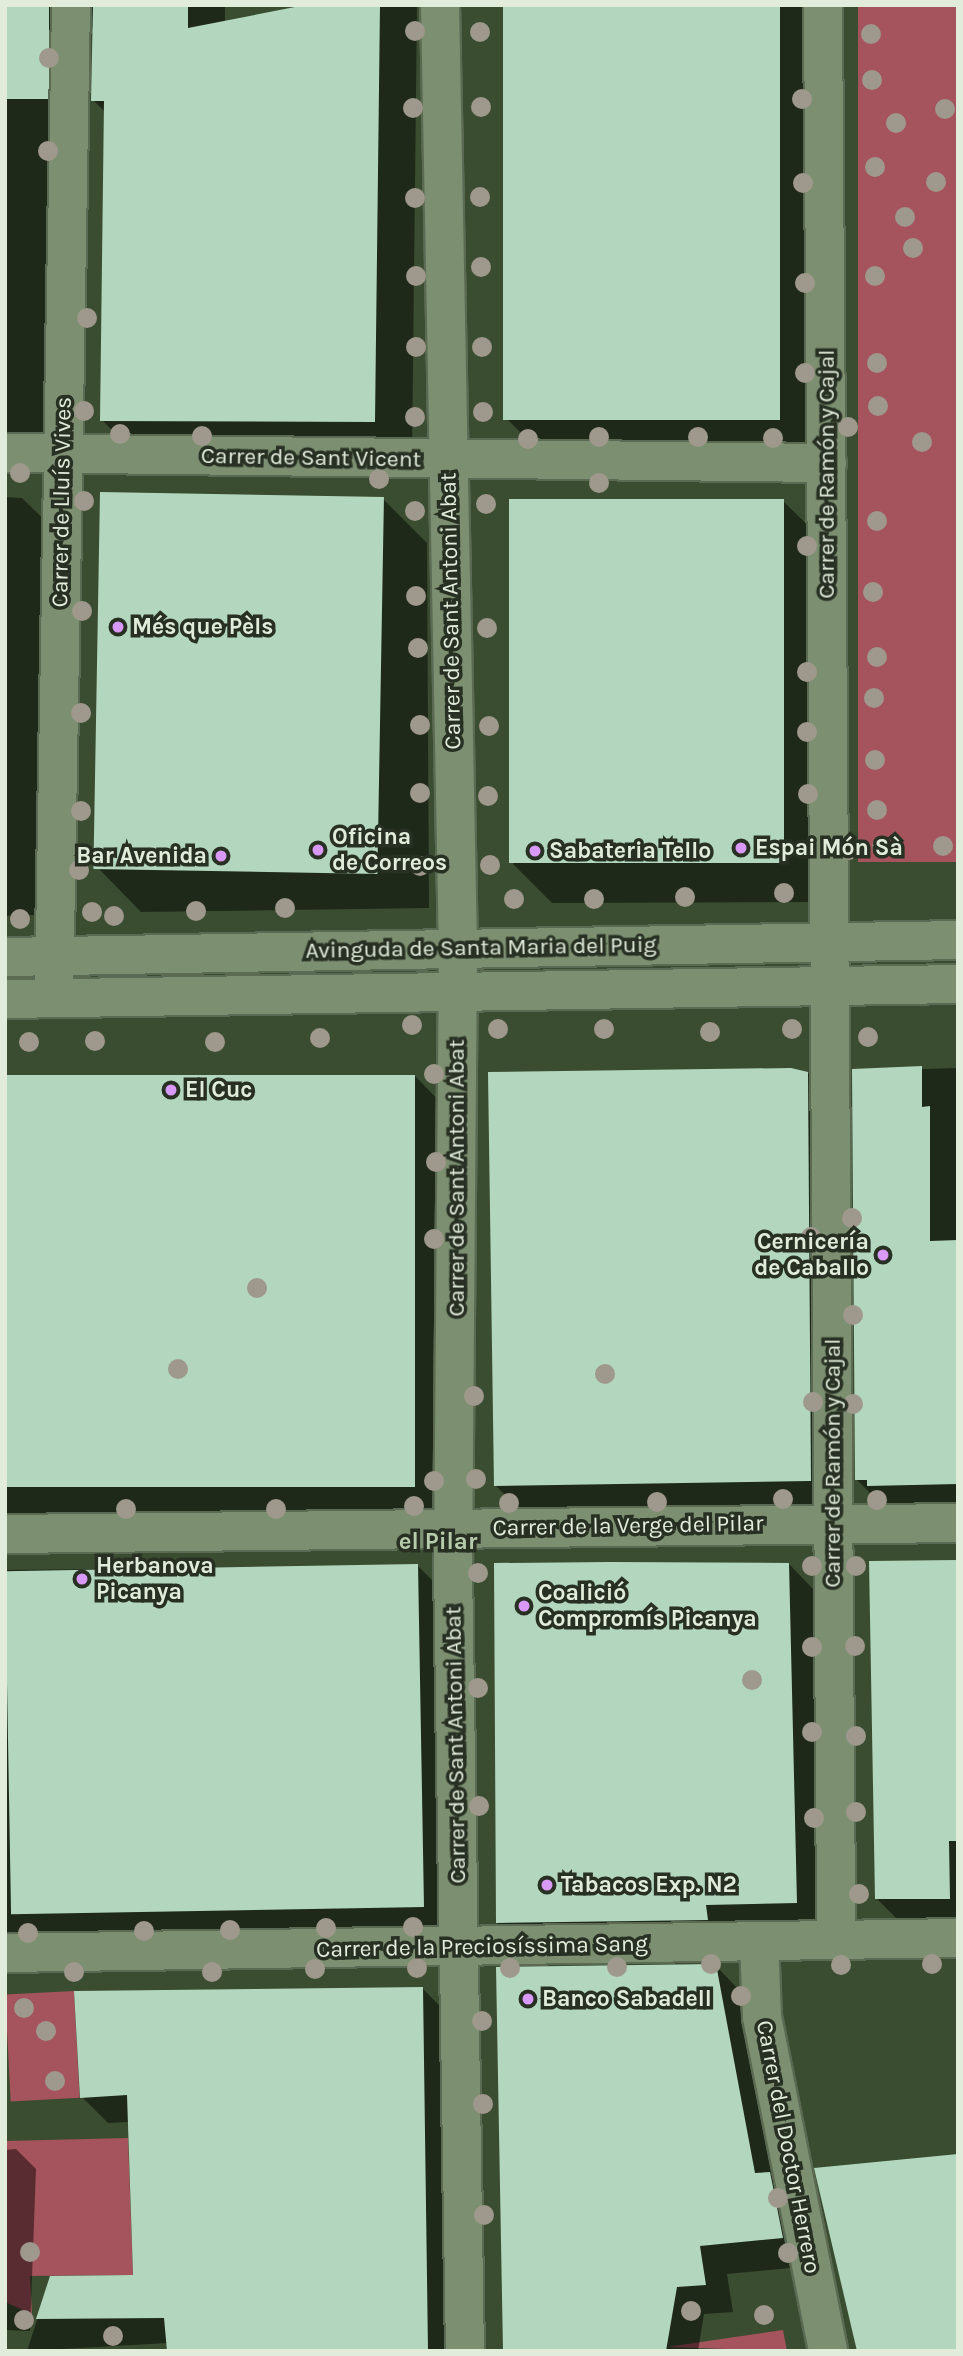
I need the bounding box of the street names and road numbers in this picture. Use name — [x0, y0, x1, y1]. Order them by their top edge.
street label: Carrer de Ramón y Cajal — [813, 349, 841, 599]
street label: Carrer de Lluís Vives — [46, 396, 78, 608]
street label: Carrer de Sant Vicent — [201, 442, 421, 474]
street label: Carrer de Sant Antoni Abat — [435, 472, 467, 750]
street label: Avinguda de Santa Maria del Puig — [305, 931, 657, 965]
street label: Carrer de Sant Antoni Abat — [443, 1039, 471, 1317]
street label: Carrer de Ramón y Cajal — [819, 1338, 847, 1588]
street label: Carrer de la Verge del Pilar — [492, 1510, 764, 1542]
street label: Carrer de Sant Antoni Abat — [440, 1606, 472, 1884]
street label: Carrer de la Preciosíssima Sang — [316, 1930, 648, 1964]
street label: Carrer del Doctor Herrero — [750, 2018, 826, 2276]

